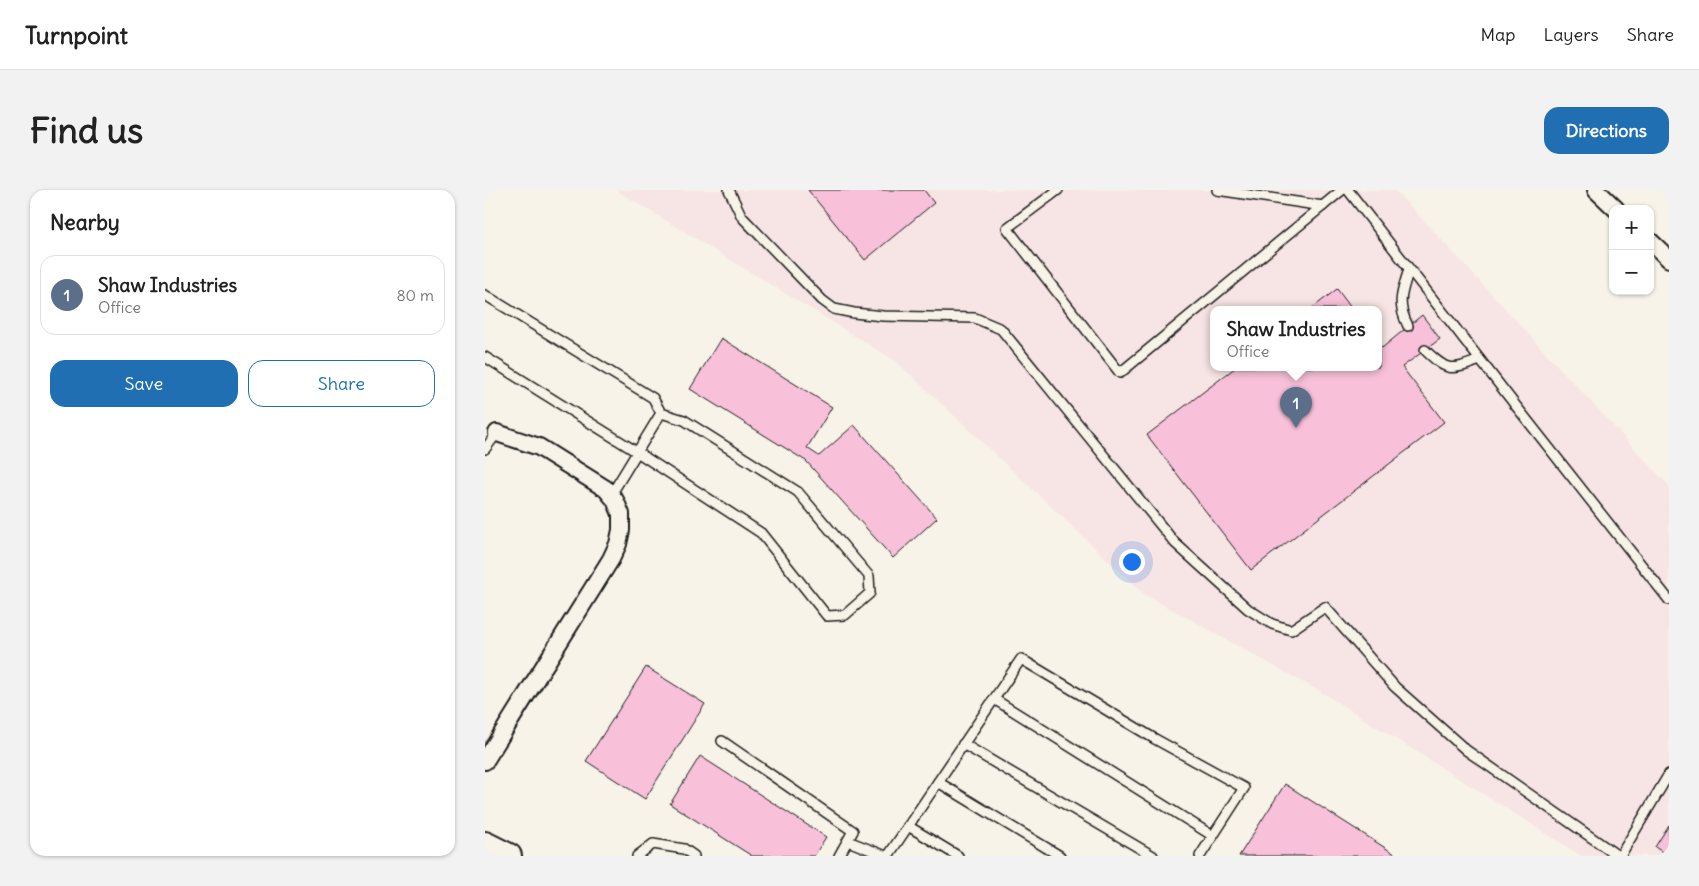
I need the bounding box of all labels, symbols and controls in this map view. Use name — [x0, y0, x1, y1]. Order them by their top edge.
text: Turnpoint — [25, 20, 128, 50]
text: Map — [1480, 23, 1515, 46]
text: Layers — [1543, 23, 1599, 46]
text: Share — [1627, 23, 1674, 46]
button: Directions — [1544, 107, 1669, 154]
text: Find us — [30, 108, 143, 152]
map controls — [1609, 205, 1654, 295]
button: + — [1609, 205, 1654, 250]
text: Nearby — [50, 209, 120, 236]
button: − — [1609, 250, 1654, 295]
text: Shaw Industries — [98, 273, 237, 297]
text: 1 — [64, 285, 70, 305]
text: 80 m — [396, 285, 434, 305]
text: Office — [98, 297, 141, 317]
popup — [1210, 306, 1382, 371]
text: Shaw Industries — [1226, 317, 1366, 341]
text: Office — [1226, 341, 1269, 361]
button: Save — [50, 360, 238, 407]
button: Share — [248, 360, 435, 407]
pin: 1 — [1280, 387, 1312, 428]
your location — [1119, 549, 1145, 575]

